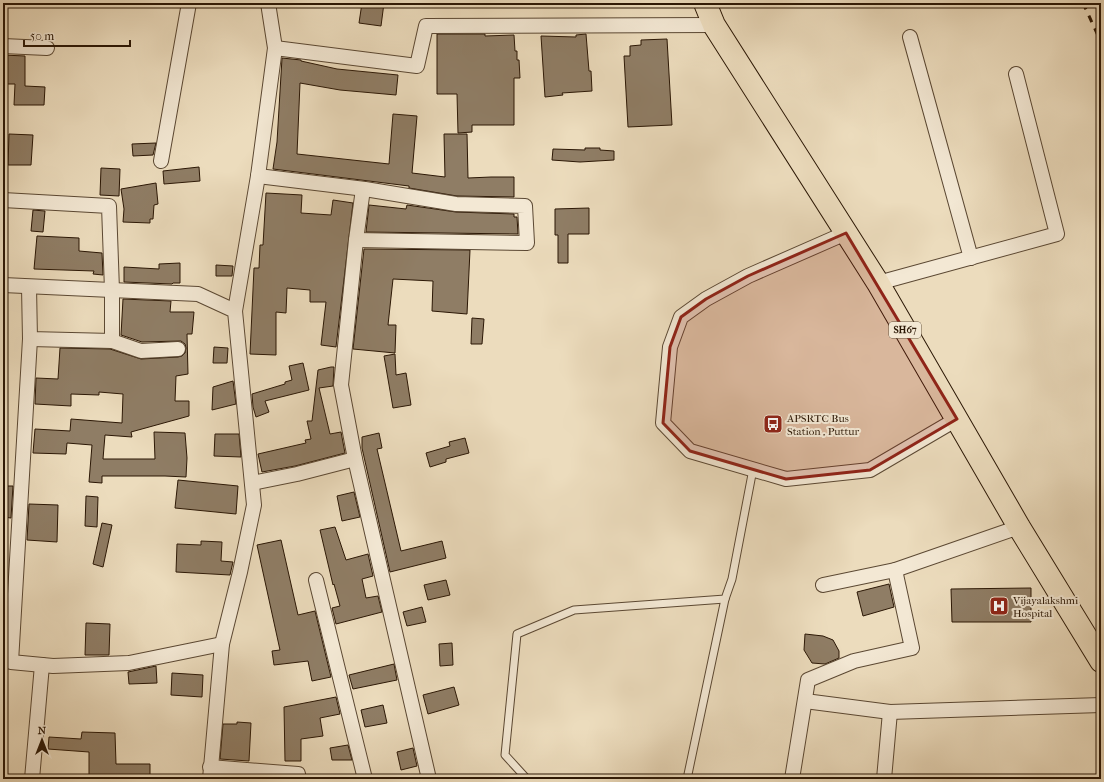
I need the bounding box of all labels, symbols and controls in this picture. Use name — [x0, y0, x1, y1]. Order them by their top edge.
scale bar — [24, 22, 130, 48]
text: 50 m — [30, 29, 54, 43]
road number: SH67 — [889, 322, 921, 338]
place label: APSRTC Bus Station , Puttur — [786, 412, 860, 438]
bus stop icon: APSRTC Bus Station , Puttur — [762, 413, 784, 435]
place label: Vijayalakshmi Hospital — [1012, 594, 1079, 620]
hospital icon: Vijayalakshmi Hospital — [988, 595, 1010, 617]
north arrow — [22, 720, 62, 760]
text: N — [38, 724, 47, 737]

